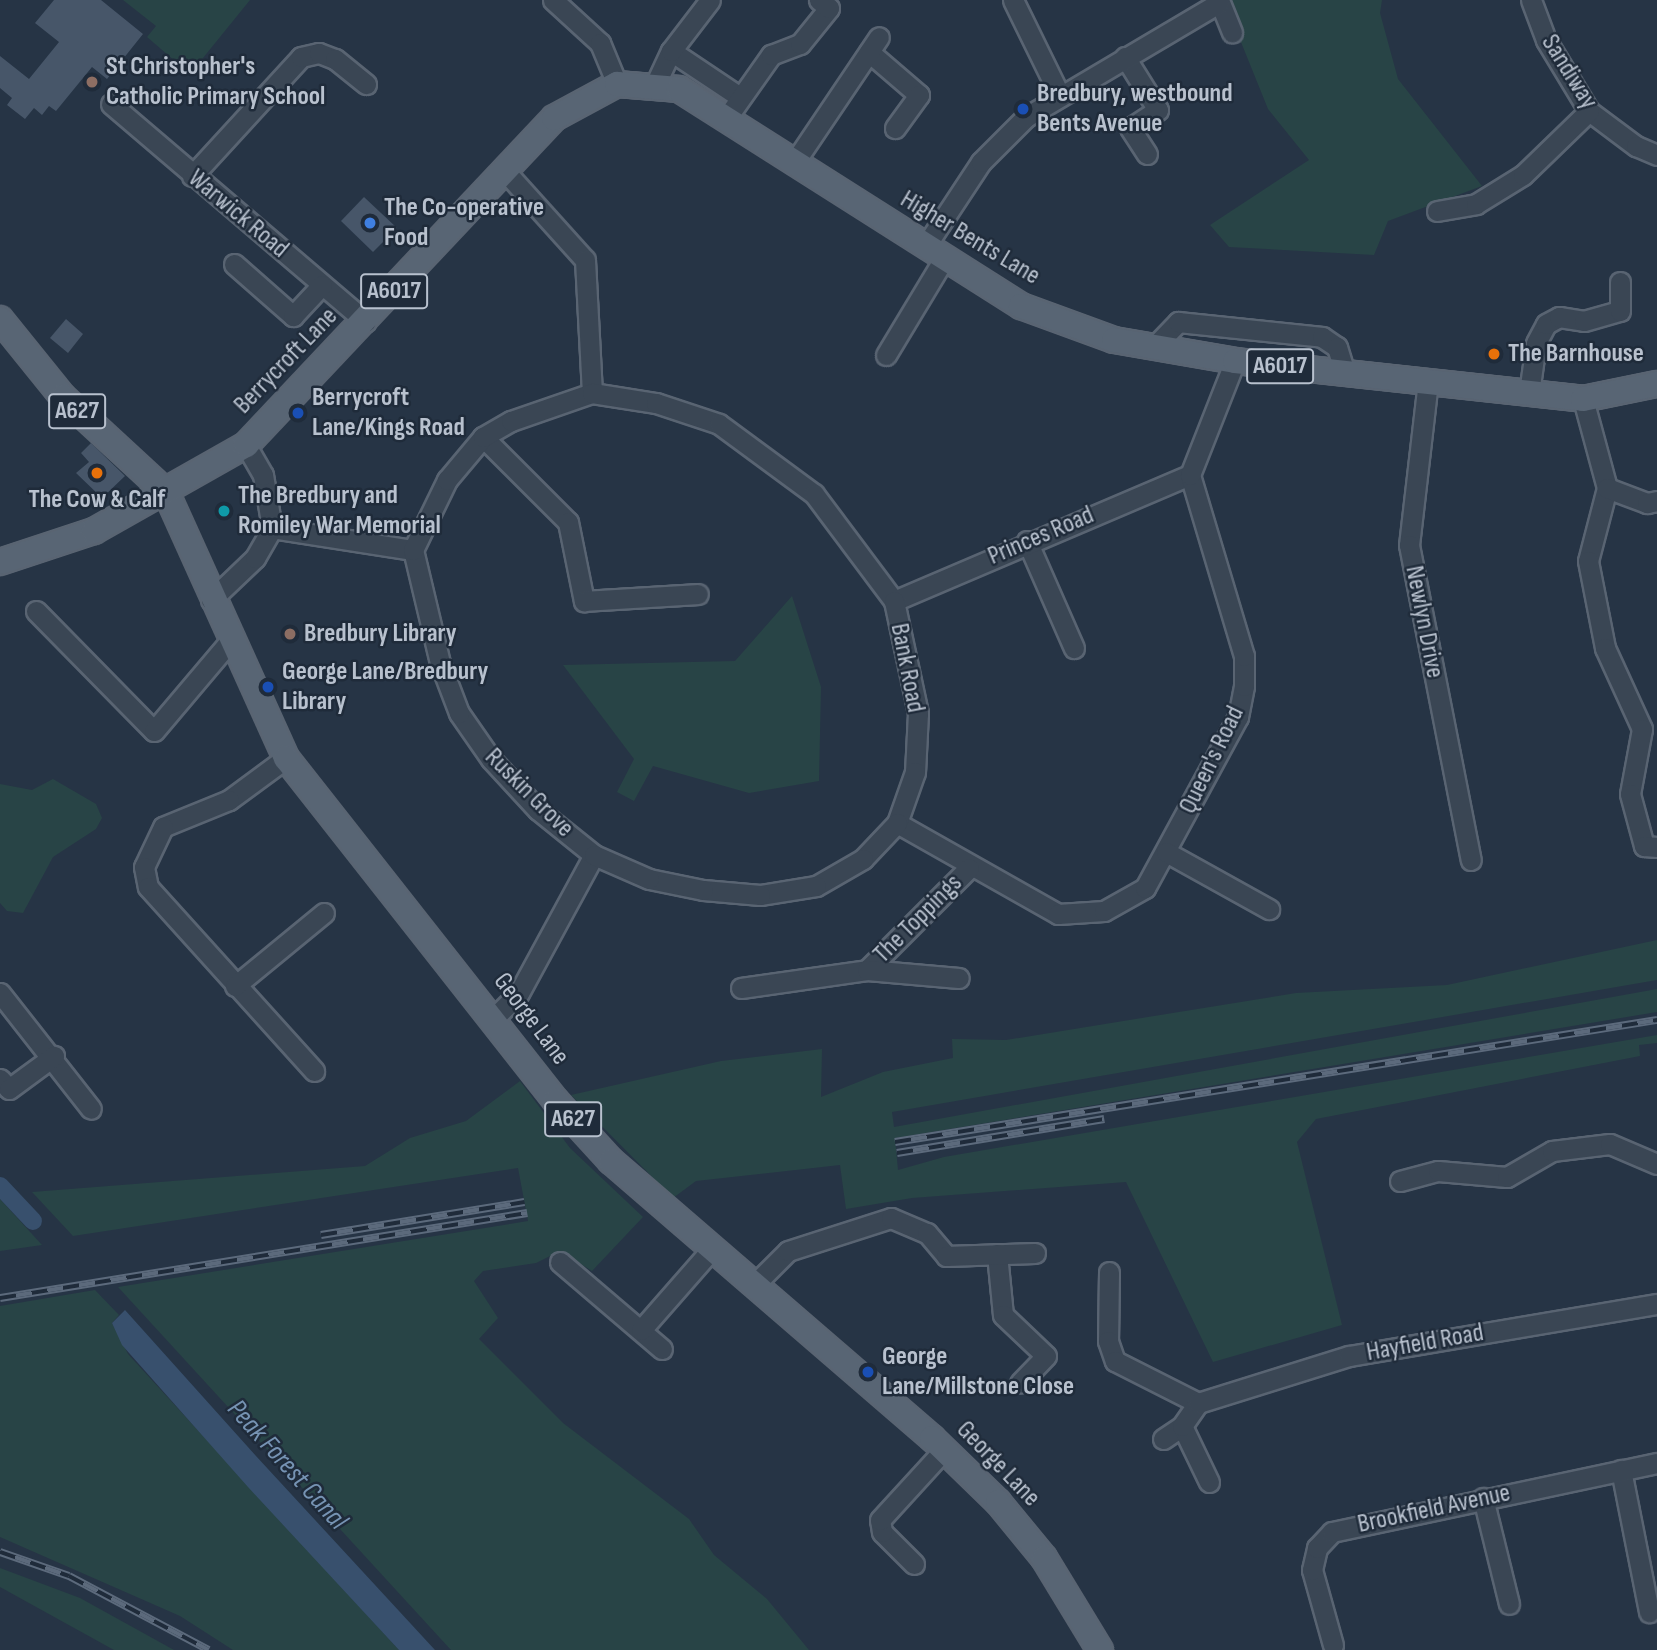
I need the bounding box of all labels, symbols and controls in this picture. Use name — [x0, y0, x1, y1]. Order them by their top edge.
street label: Sandiway — [1534, 29, 1604, 115]
place label: St Christopher's Catholic Primary School — [106, 51, 325, 112]
marker: St Christopher's Catholic Primary School — [84, 74, 100, 90]
place label: Bredbury, westbound Bents Avenue — [1037, 78, 1233, 140]
marker: Bredbury, westbound Bents Avenue — [1015, 101, 1031, 117]
street label: Warwick Road — [182, 163, 294, 265]
street label: Higher Bents Lane — [895, 184, 1045, 292]
place label: The Co-operative Food — [384, 192, 544, 254]
marker: The Co-operative Food — [362, 215, 378, 231]
road number: A6017 — [359, 270, 429, 312]
street label: Berrycroft Lane — [228, 301, 344, 421]
place label: The Barnhouse — [1508, 338, 1644, 370]
road number: A6017 — [1245, 346, 1315, 386]
marker: The Barnhouse — [1486, 346, 1502, 362]
place label: Berrycroft Lane/Kings Road — [312, 382, 465, 444]
road number: A627 — [47, 390, 107, 432]
marker: Berrycroft Lane/Kings Road — [290, 405, 306, 421]
marker: The Cow & Calf — [89, 465, 105, 481]
place label: The Bredbury and Romiley War Memorial — [238, 480, 441, 542]
place label: The Cow & Calf — [29, 484, 165, 516]
street label: Princes Road — [983, 500, 1099, 572]
marker: The Bredbury and Romiley War Memorial — [216, 503, 232, 519]
street label: Newlyn Drive — [1398, 563, 1450, 681]
place label: Bredbury Library — [304, 618, 457, 650]
street label: Bank Road — [883, 621, 931, 715]
marker: Bredbury Library — [282, 626, 298, 642]
place label: George Lane/Bredbury Library — [282, 656, 488, 718]
marker: George Lane/Bredbury Library — [260, 679, 276, 695]
street label: Queen's Road — [1173, 701, 1251, 819]
street label: Ruskin Grove — [478, 742, 580, 844]
street label: The Toppings — [867, 868, 969, 970]
street label: George Lane — [486, 967, 576, 1071]
road number: A627 — [543, 1098, 603, 1140]
street label: Hayfield Road — [1364, 1317, 1486, 1369]
place label: George Lane/Millstone Close — [882, 1341, 1074, 1402]
marker: George Lane/Millstone Close — [860, 1364, 876, 1380]
water label: Peak Forest Canal — [220, 1393, 354, 1537]
street label: George Lane — [950, 1415, 1046, 1513]
street label: Brookfield Avenue — [1355, 1478, 1513, 1540]

